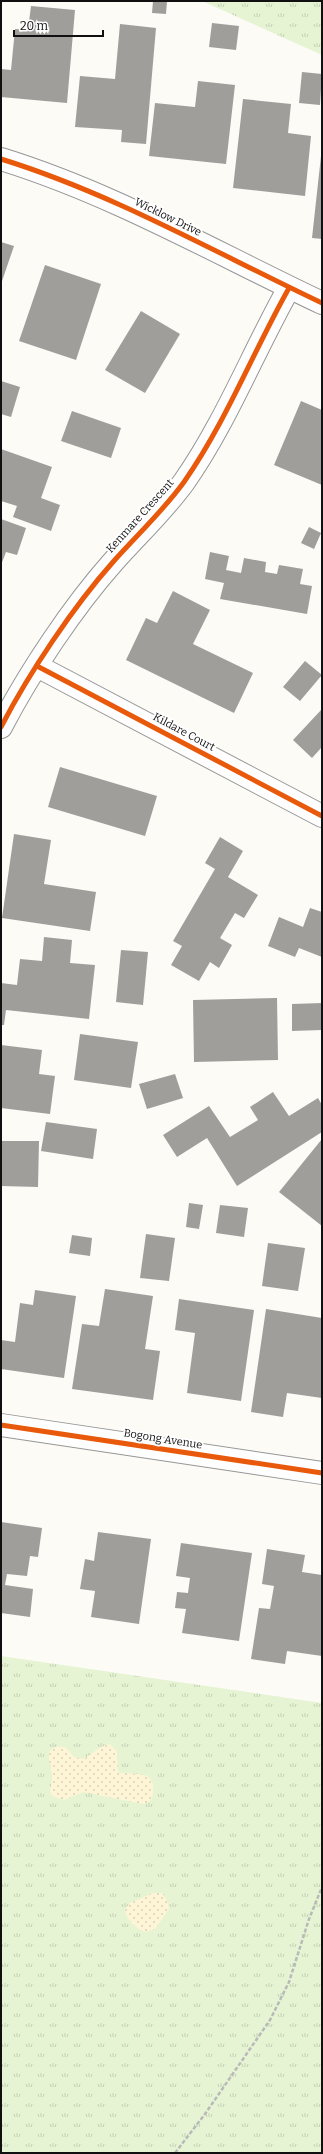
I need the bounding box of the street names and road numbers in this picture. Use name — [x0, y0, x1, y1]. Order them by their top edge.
street label: Wicklow Drive — [132, 195, 204, 239]
street label: Kenmare Crescent — [103, 476, 177, 556]
street label: Kildare Court — [151, 710, 217, 754]
street label: Bogong Avenue — [123, 1426, 203, 1452]

